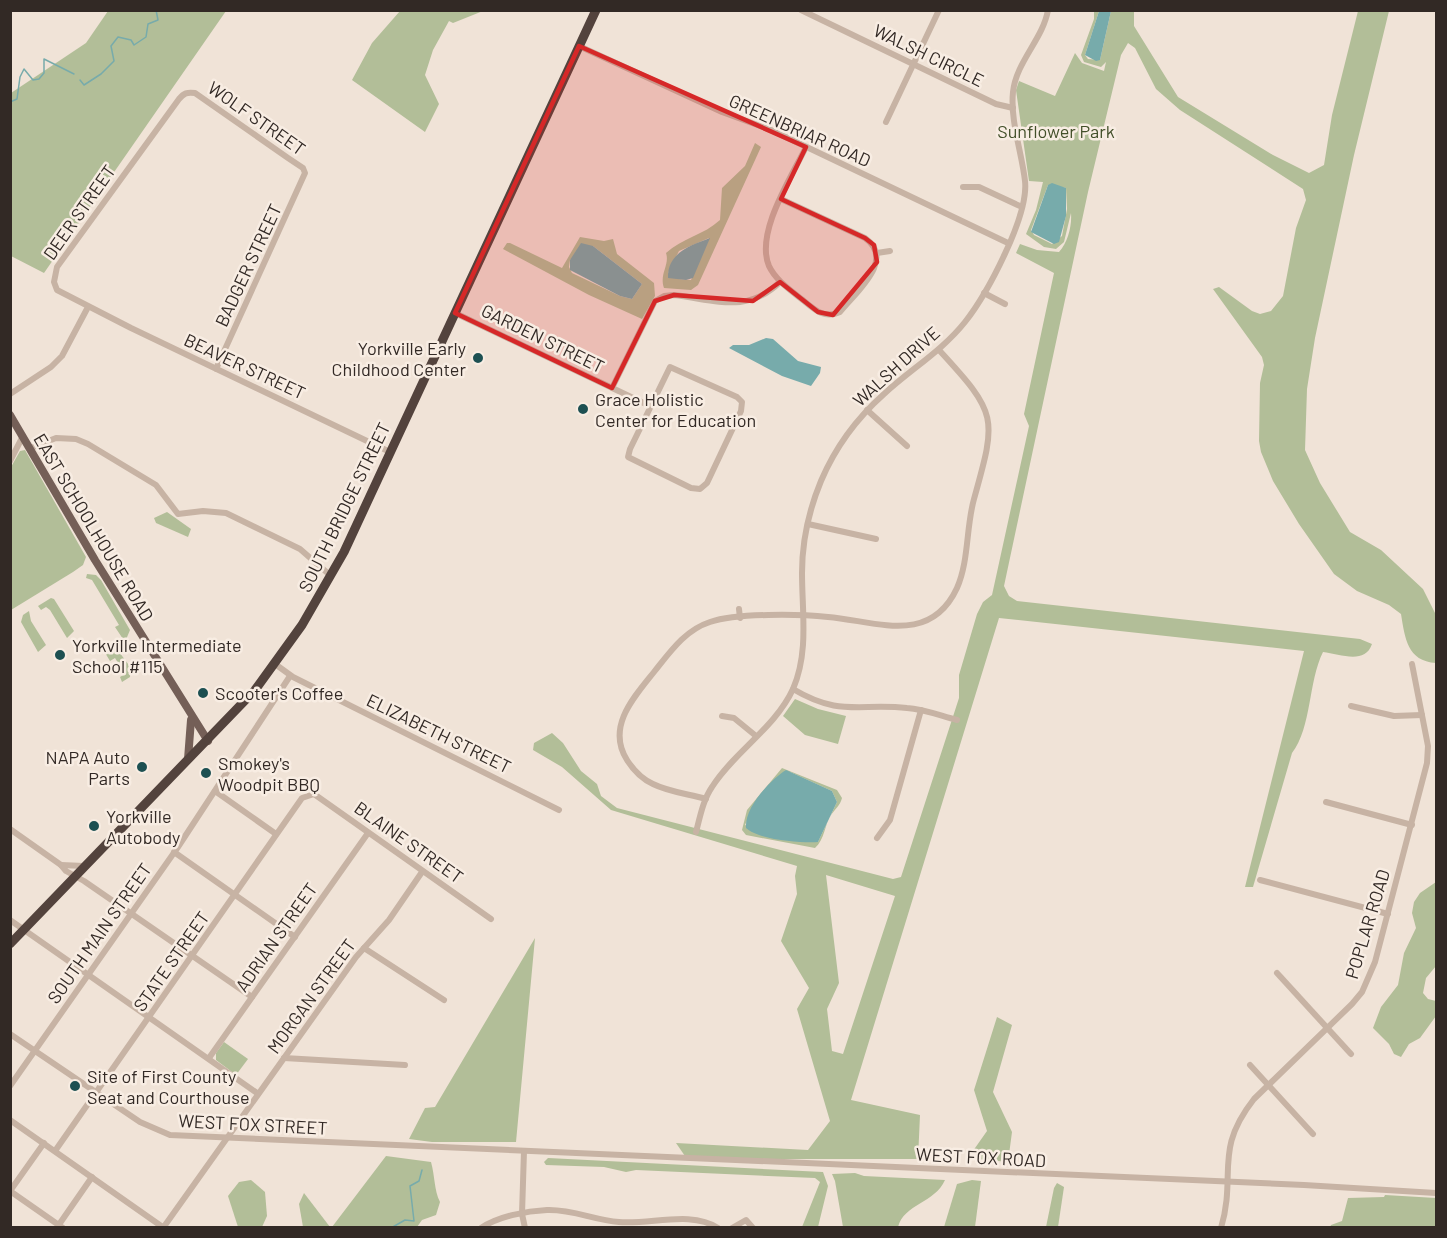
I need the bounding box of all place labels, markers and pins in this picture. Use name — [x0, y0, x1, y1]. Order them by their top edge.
place label: Yorkville Early Childhood Center — [332, 337, 466, 380]
marker: Yorkville Early Childhood Center — [471, 351, 485, 365]
place label: Grace Holistic Center for Education — [595, 388, 756, 431]
marker: Grace Holistic Center for Education — [576, 402, 590, 416]
place label: Yorkville Intermediate School #115 — [72, 634, 242, 677]
marker: Yorkville Intermediate School #115 — [53, 648, 67, 662]
place label: Scooter's Coffee — [215, 682, 343, 704]
marker: Scooter's Coffee — [196, 686, 210, 700]
place label: NAPA Auto Parts — [45, 746, 130, 789]
place label: Smokey's Woodpit BBQ — [218, 752, 320, 795]
marker: NAPA Auto Parts — [135, 760, 149, 774]
marker: Smokey's Woodpit BBQ — [199, 766, 213, 780]
place label: Yorkville Autobody — [106, 805, 180, 848]
marker: Yorkville Autobody — [87, 819, 101, 833]
place label: Site of First County Seat and Courthouse — [87, 1065, 250, 1108]
marker: Site of First County Seat and Courthouse — [68, 1079, 82, 1093]

